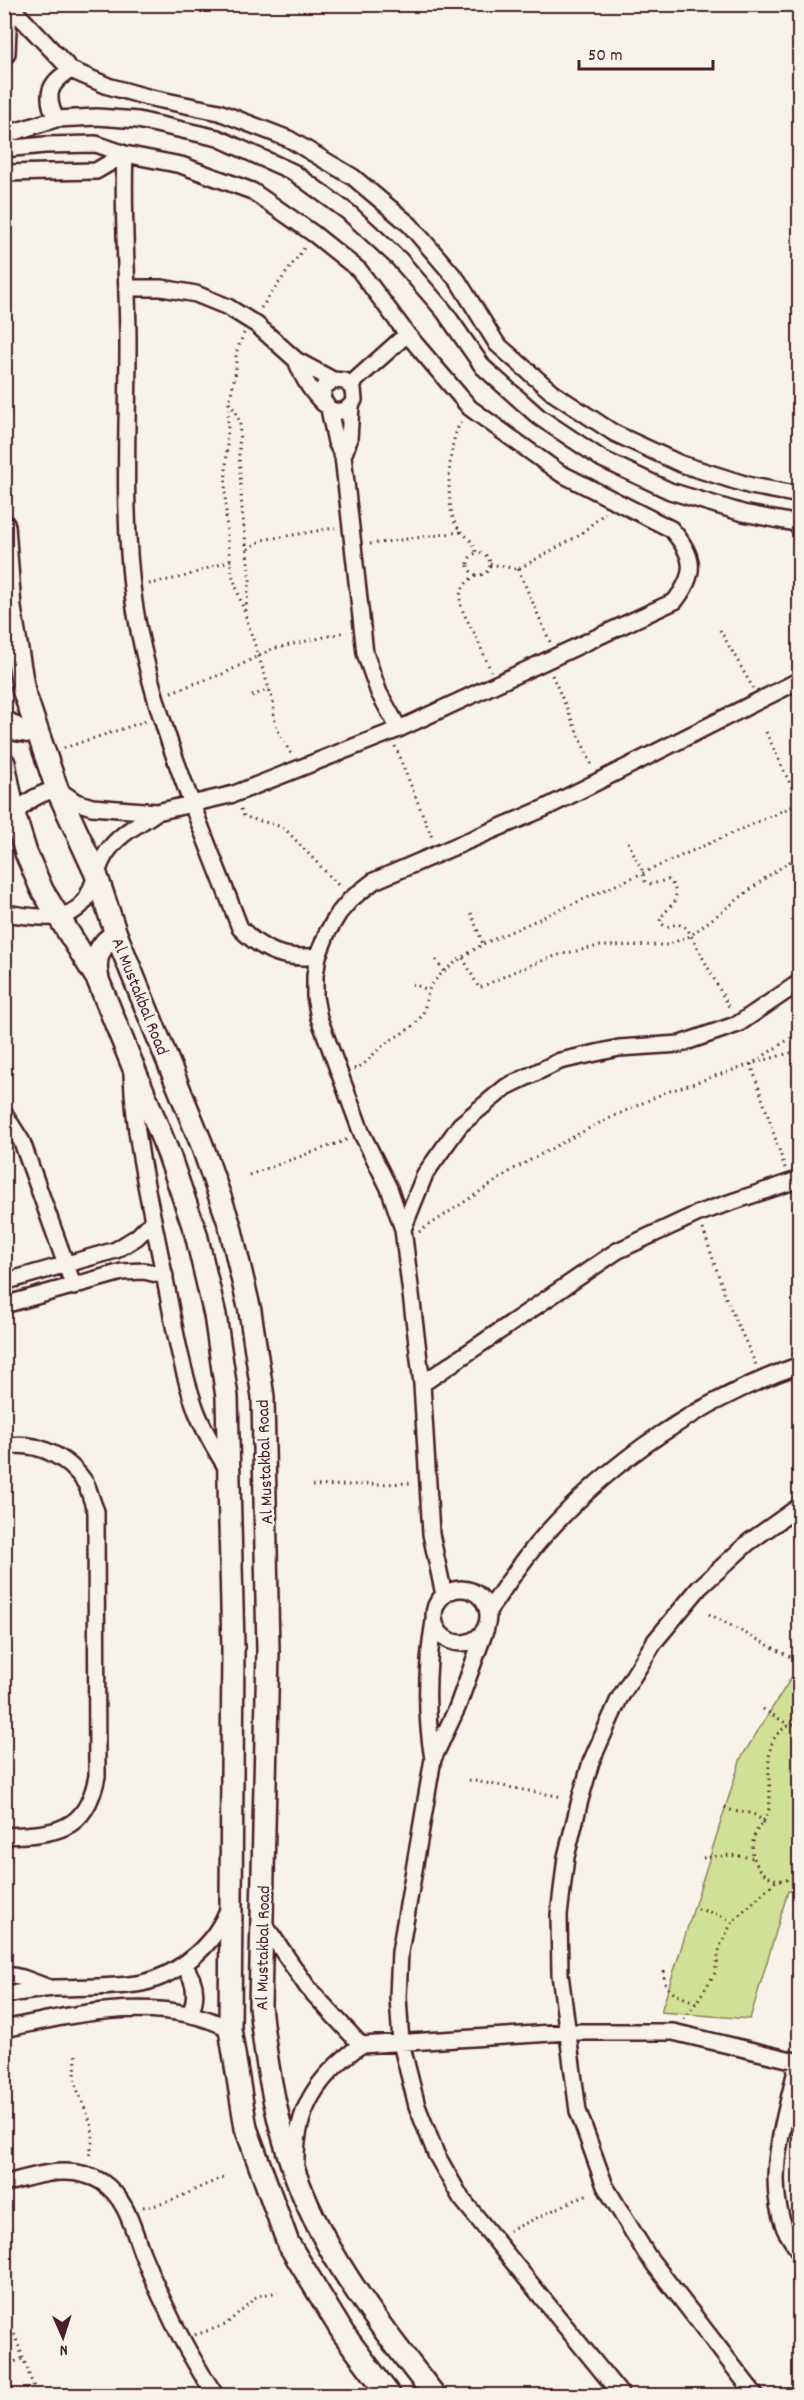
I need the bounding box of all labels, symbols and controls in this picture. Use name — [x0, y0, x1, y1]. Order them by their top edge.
scale bar — [579, 33, 712, 71]
text: 50 m — [588, 44, 623, 69]
street label: Al Mustakbal Road — [104, 934, 174, 1060]
street label: Al Mustakbal Road — [252, 1399, 281, 1525]
street label: Al Mustakbal Road — [251, 1885, 278, 2011]
north arrow — [33, 2307, 93, 2367]
text: N — [59, 2338, 68, 2361]

